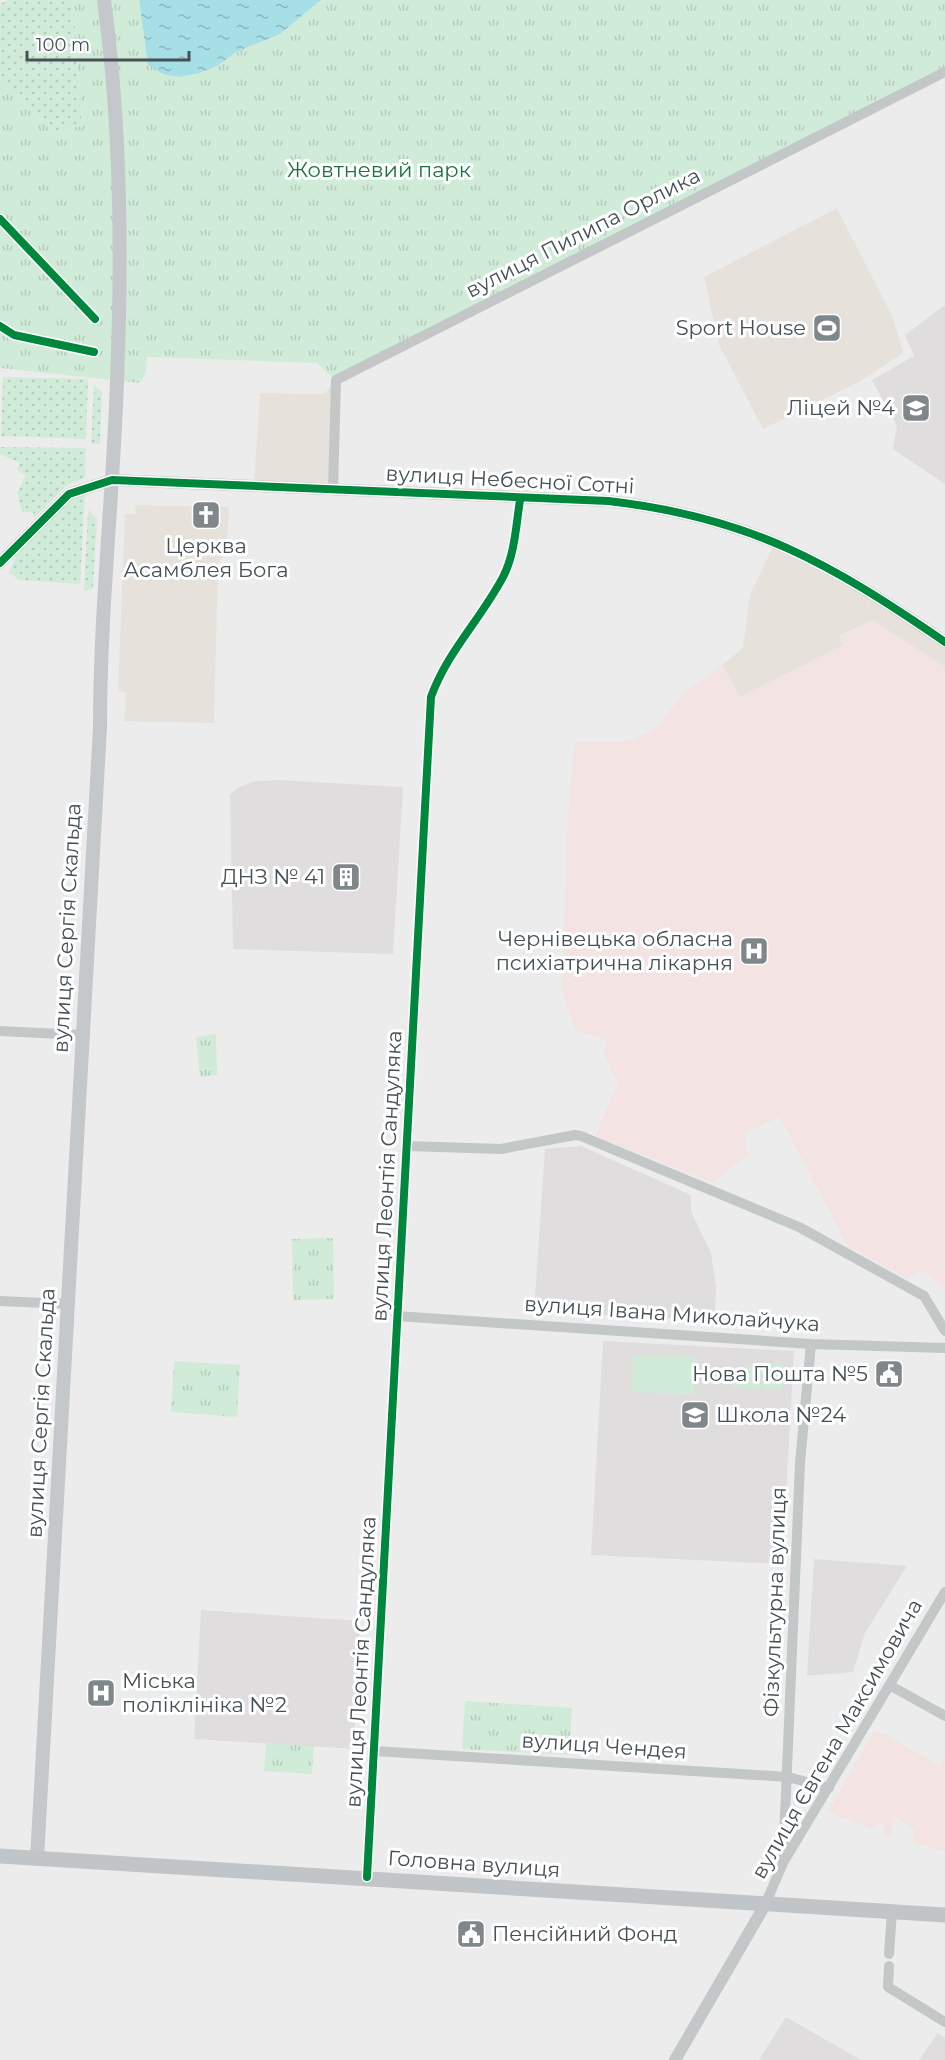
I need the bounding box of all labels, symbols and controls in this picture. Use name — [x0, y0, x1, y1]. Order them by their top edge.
scale bar — [27, 24, 189, 62]
text: 100 m — [36, 34, 90, 56]
park label: Жовтневий парк — [287, 157, 471, 182]
street label: вулиця Пилипа Орлика — [461, 162, 704, 303]
sports icon: Sport House — [811, 312, 843, 344]
place label: Sport House — [676, 315, 806, 340]
school or university icon: Ліцей №4 — [900, 392, 932, 424]
place label: Ліцей №4 — [787, 395, 895, 420]
street label: вулиця Небесної Сотні — [385, 460, 635, 499]
church icon: Церква Асамблея Бога — [190, 499, 222, 531]
place label: Церква Асамблея Бога — [124, 533, 288, 582]
street label: вулиця Сергія Скальда — [47, 802, 86, 1053]
building icon: ДНЗ № 41 — [330, 861, 362, 893]
place label: ДНЗ № 41 — [221, 864, 325, 889]
place label: Чернівецька обласна психіатрична лікарня — [496, 926, 733, 975]
hospital icon: Чернівецька обласна психіатрична лікарня — [738, 935, 770, 967]
street label: вулиця Леонтія Сандуляка — [366, 1030, 407, 1322]
street label: вулиця Сергія Скальда — [21, 1287, 60, 1538]
street label: вулиця Івана Миколайчука — [524, 1291, 821, 1336]
public building icon: Нова Пошта №5 — [873, 1358, 905, 1390]
place label: Нова Пошта №5 — [692, 1361, 868, 1386]
school or university icon: Школа №24 — [679, 1399, 711, 1431]
place label: Школа №24 — [716, 1402, 846, 1427]
street label: Фізкультурна вулиця — [758, 1487, 791, 1717]
street label: вулиця Леонтія Сандуляка — [340, 1516, 381, 1808]
street label: вулиця Євгена Максимовича — [746, 1594, 927, 1883]
place label: Міська поліклініка №2 — [122, 1668, 287, 1717]
hospital icon: Міська поліклініка №2 — [85, 1677, 117, 1709]
street label: вулиця Чендея — [521, 1727, 687, 1764]
street label: Головна вулиця — [387, 1845, 561, 1882]
public building icon: Пенсійний Фонд — [455, 1918, 487, 1950]
place label: Пенсійний Фонд — [492, 1921, 678, 1946]

